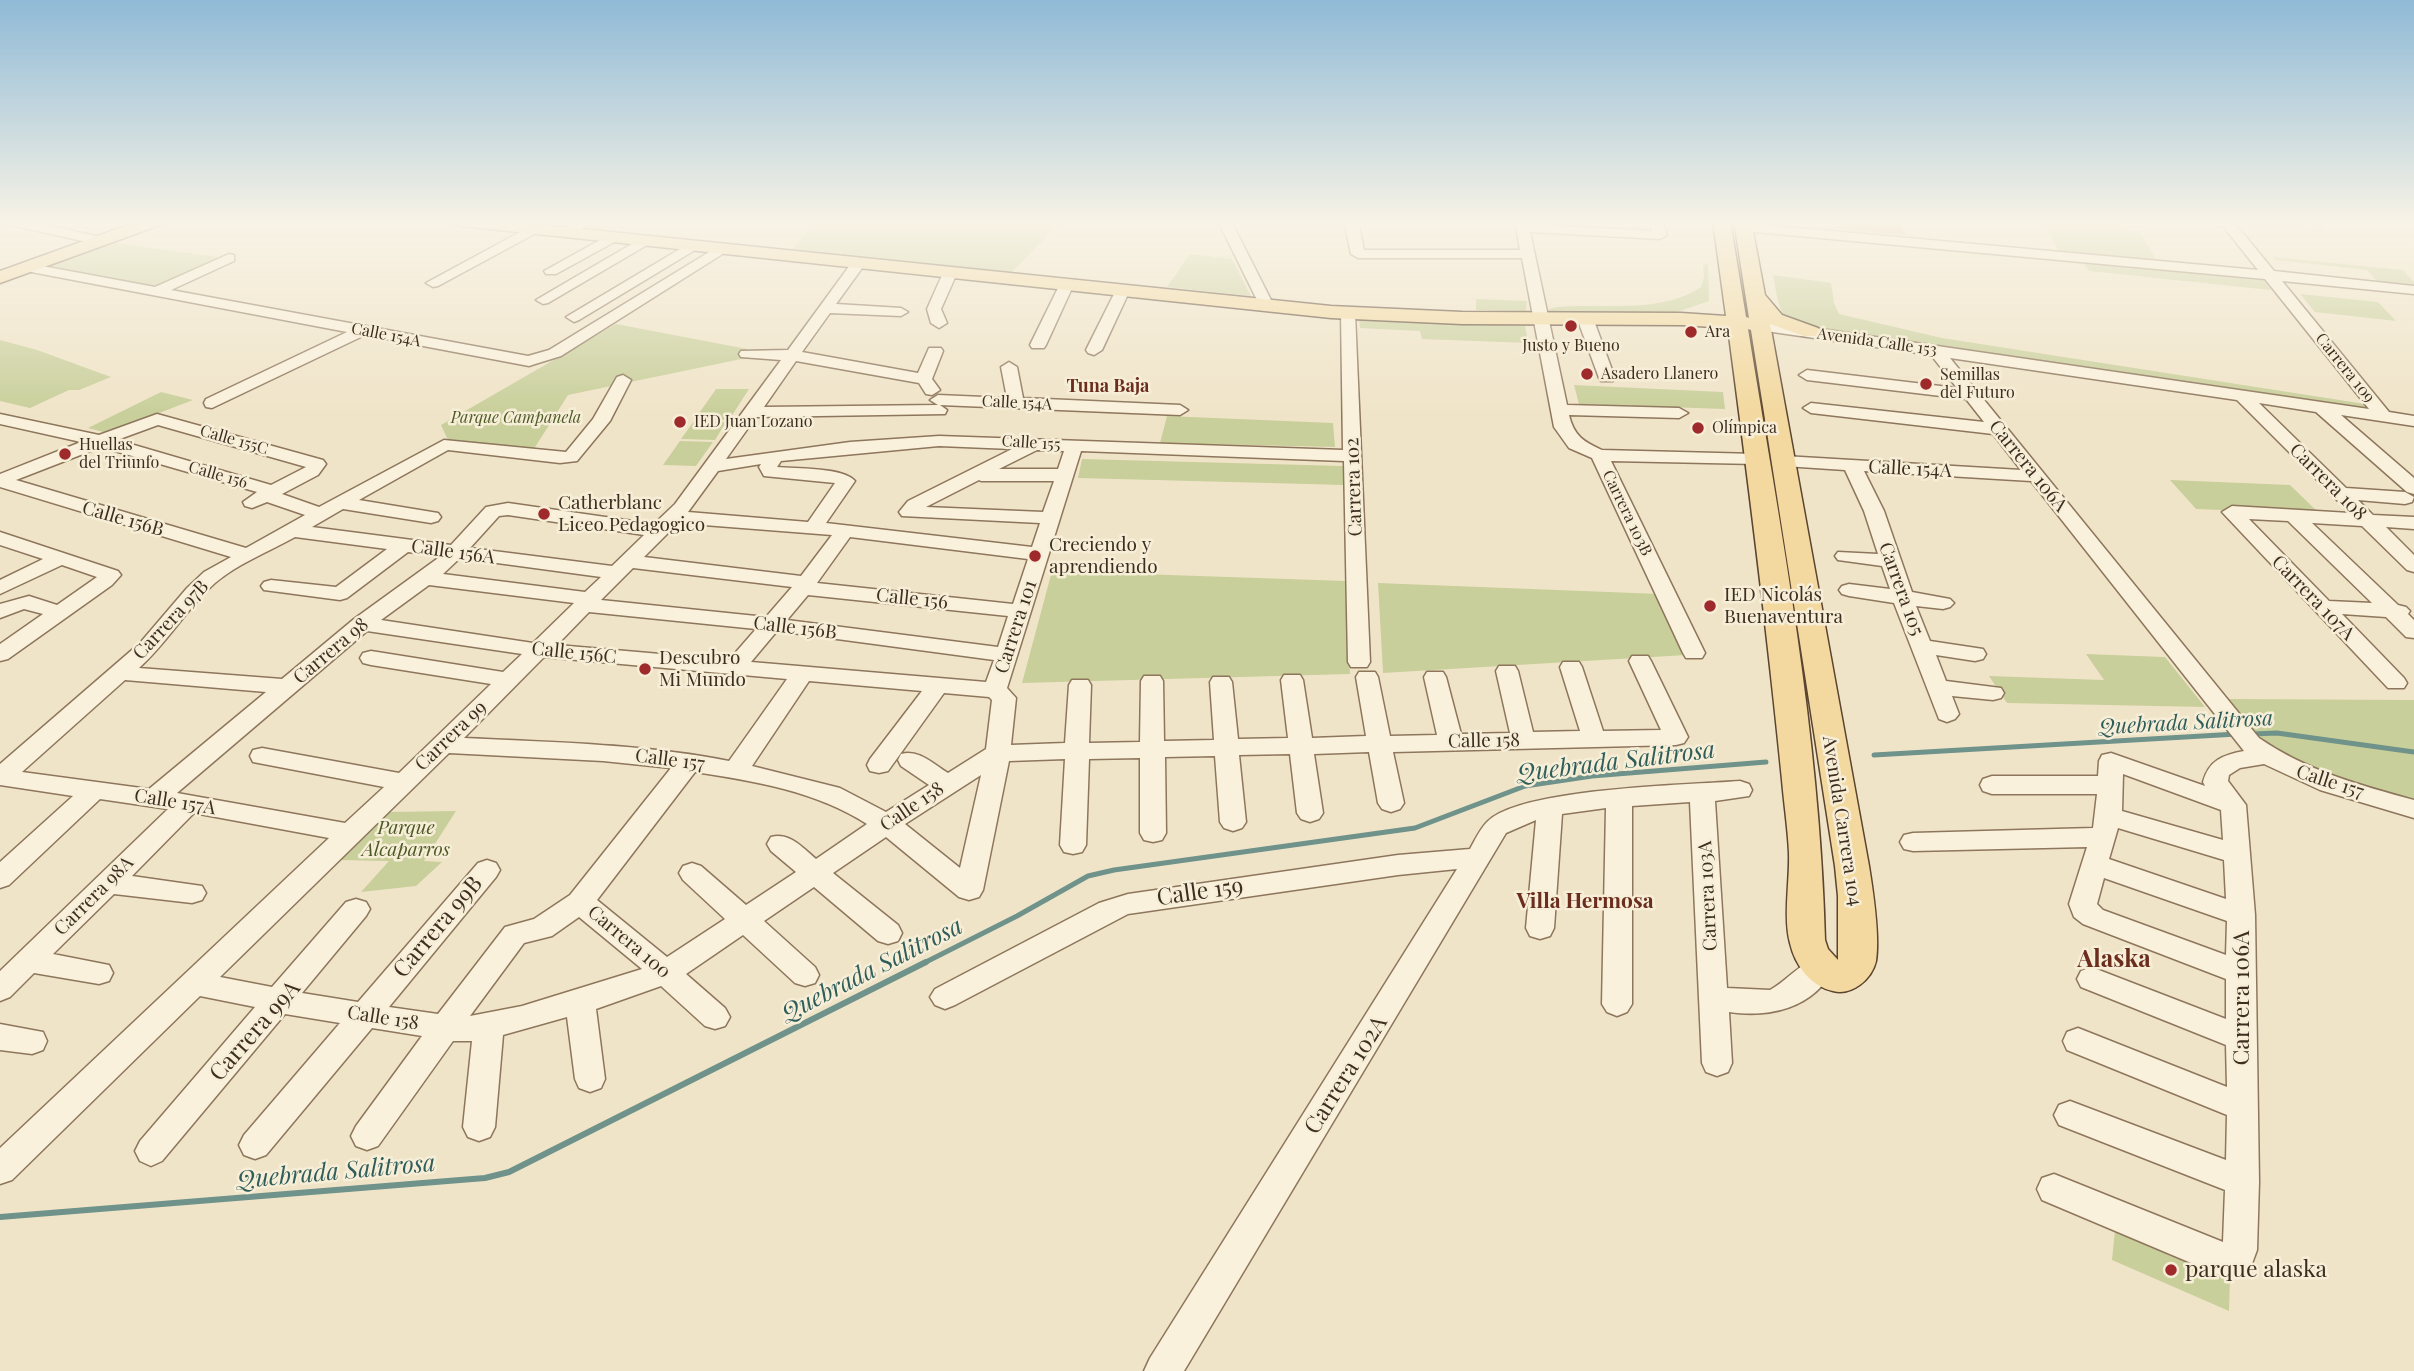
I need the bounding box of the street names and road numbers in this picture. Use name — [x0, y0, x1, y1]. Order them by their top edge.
street label: Calle 154A — [350, 319, 422, 351]
street label: Avenida Calle 153 — [1816, 324, 1938, 360]
street label: Carrera 109 — [2311, 329, 2379, 407]
street label: Calle 154A — [981, 392, 1053, 414]
street label: Carrera 106A — [1984, 415, 2072, 517]
street label: Calle 155C — [198, 421, 270, 459]
street label: Calle 155 — [1001, 431, 1061, 455]
street label: Carrera 102 — [1341, 437, 1367, 537]
street label: Carrera 108 — [2285, 439, 2371, 525]
street label: Calle 154A — [1868, 455, 1952, 483]
street label: Calle 156 — [186, 457, 250, 493]
street label: Carrera 103B — [1598, 467, 1656, 559]
street label: Calle 156B — [80, 496, 166, 542]
street label: Calle 156A — [410, 535, 496, 569]
street label: Carrera 105 — [1874, 539, 1928, 639]
street label: Carrera 107A — [2267, 551, 2359, 645]
street label: Carrera 97B — [128, 575, 214, 665]
street label: Carrera 101 — [990, 577, 1042, 677]
street label: Calle 156 — [875, 584, 949, 614]
street label: Calle 156B — [752, 612, 838, 644]
street label: Carrera 98 — [289, 613, 373, 689]
street label: Calle 156C — [530, 637, 618, 669]
street label: Carrera 99 — [410, 696, 492, 776]
street label: Calle 158 — [1448, 729, 1520, 753]
street label: Avenida Carrera 104 — [1817, 734, 1867, 908]
street label: Calle 157 — [634, 744, 706, 776]
street label: Calle 157 — [2293, 760, 2367, 804]
street label: Calle 158 — [876, 777, 948, 837]
street label: Calle 157A — [133, 784, 217, 820]
street label: Carrera 103A — [1694, 840, 1722, 952]
street label: Carrera 98A — [50, 852, 138, 940]
street label: Carrera 99B — [388, 871, 488, 983]
street label: Calle 159 — [1155, 872, 1245, 912]
street label: Carrera 100 — [583, 901, 675, 983]
street label: Carrera 106A — [2228, 930, 2256, 1066]
street label: Carrera 99A — [204, 975, 306, 1087]
street label: Calle 158 — [346, 1001, 420, 1035]
street label: Carrera 102A — [1299, 1011, 1393, 1139]

